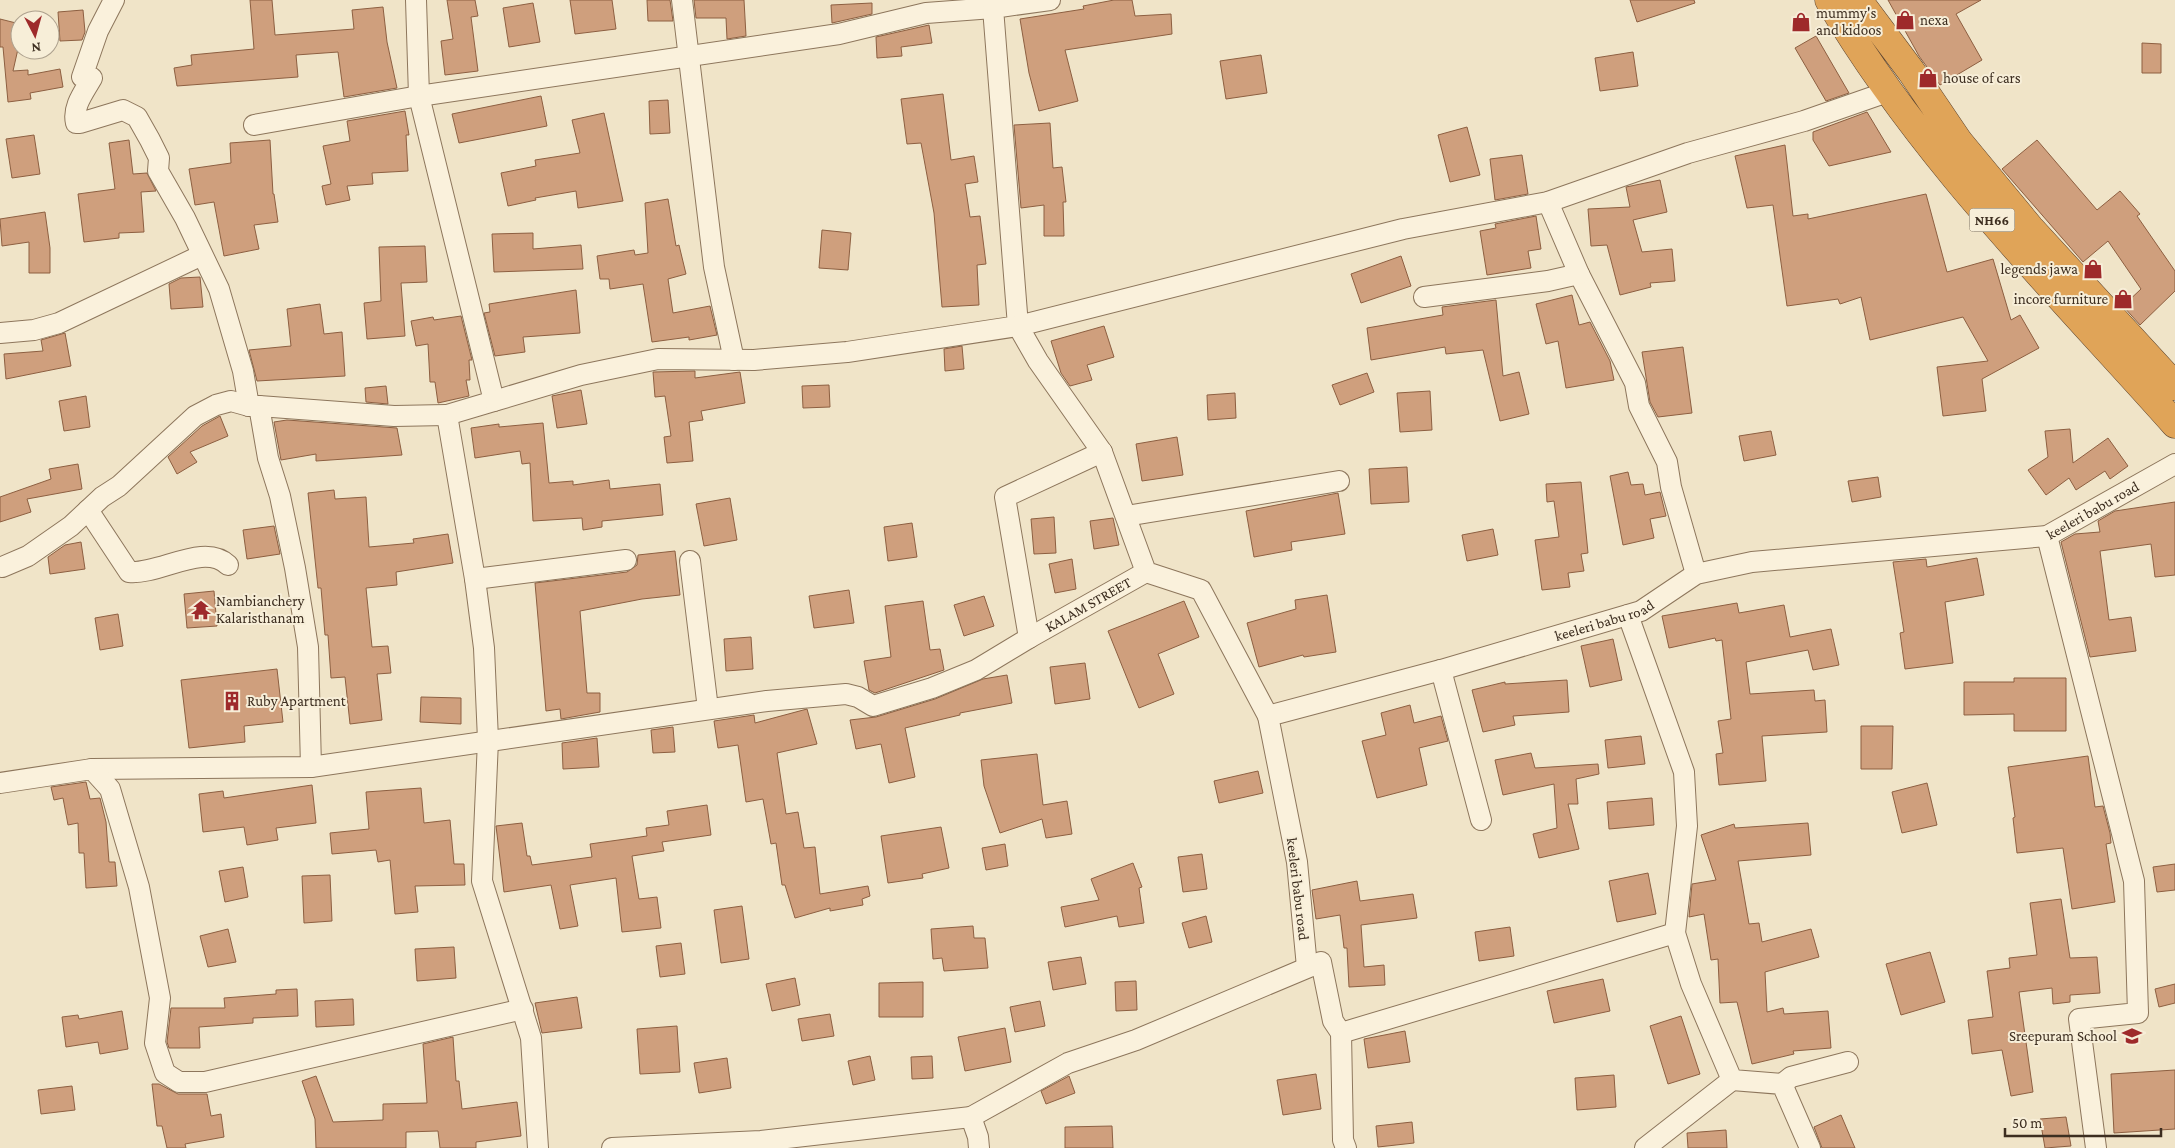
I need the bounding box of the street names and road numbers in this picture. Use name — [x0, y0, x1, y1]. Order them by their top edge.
road number: NH66 — [1970, 208, 2014, 232]
street label: keeleri babu road — [2044, 478, 2142, 543]
street label: KALAM STREET — [1042, 574, 1134, 635]
street label: keeleri babu road — [1553, 597, 1657, 644]
street label: keeleri babu road — [1284, 837, 1312, 941]

